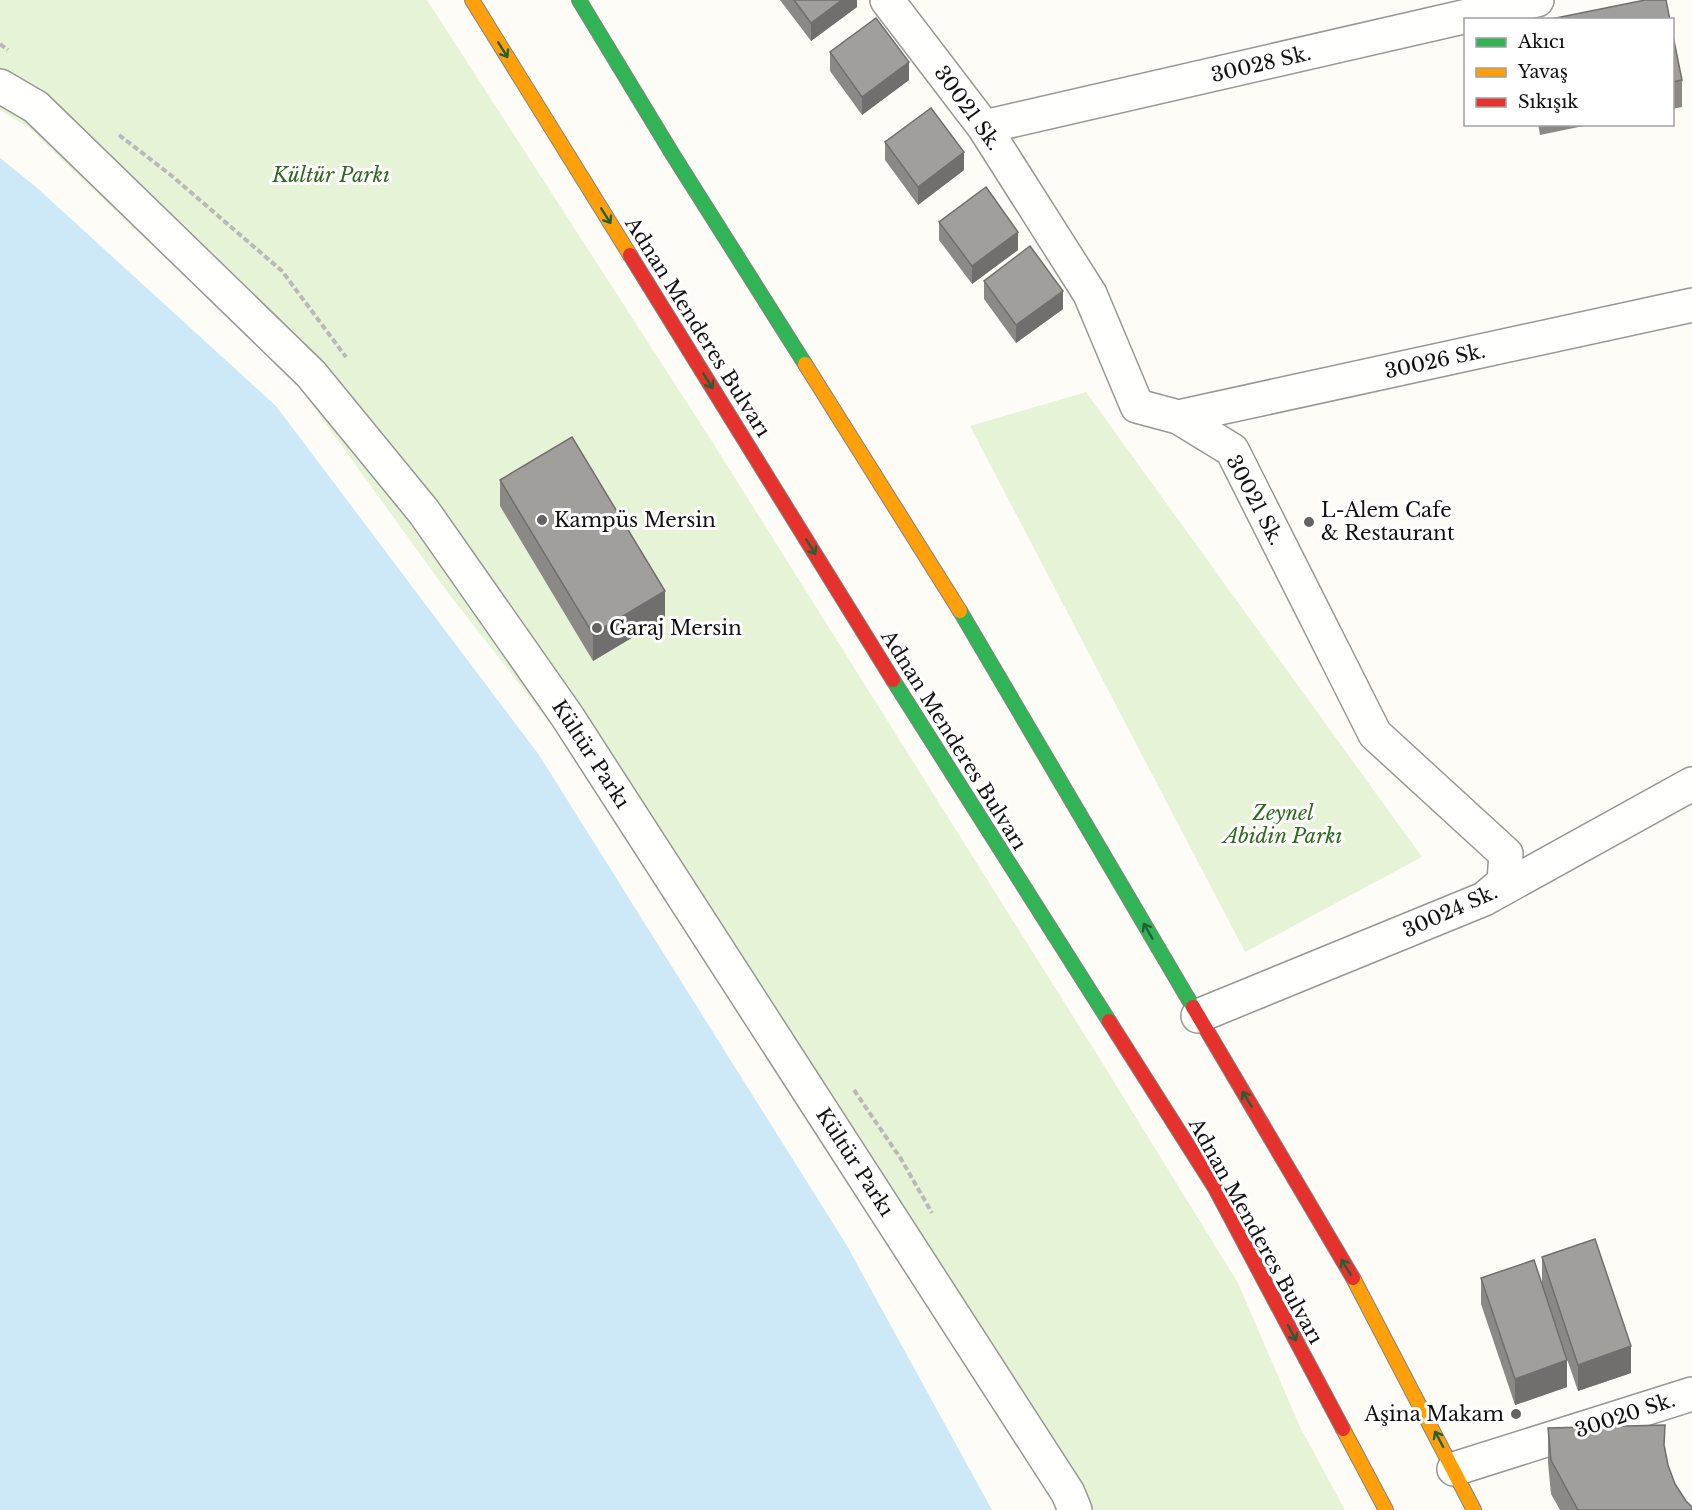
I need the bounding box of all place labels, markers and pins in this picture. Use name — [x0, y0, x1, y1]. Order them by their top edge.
place label: L-Alem Cafe & Restaurant — [1321, 498, 1455, 545]
place label: Kampüs Mersin — [554, 508, 716, 532]
marker: Kampüs Mersin — [535, 513, 549, 527]
marker: L-Alem Cafe & Restaurant — [1302, 515, 1316, 529]
place label: Garaj Mersin — [609, 616, 742, 640]
marker: Garaj Mersin — [590, 621, 604, 635]
place label: Aşina Makam — [1364, 1402, 1505, 1426]
marker: Aşina Makam — [1509, 1407, 1523, 1421]

